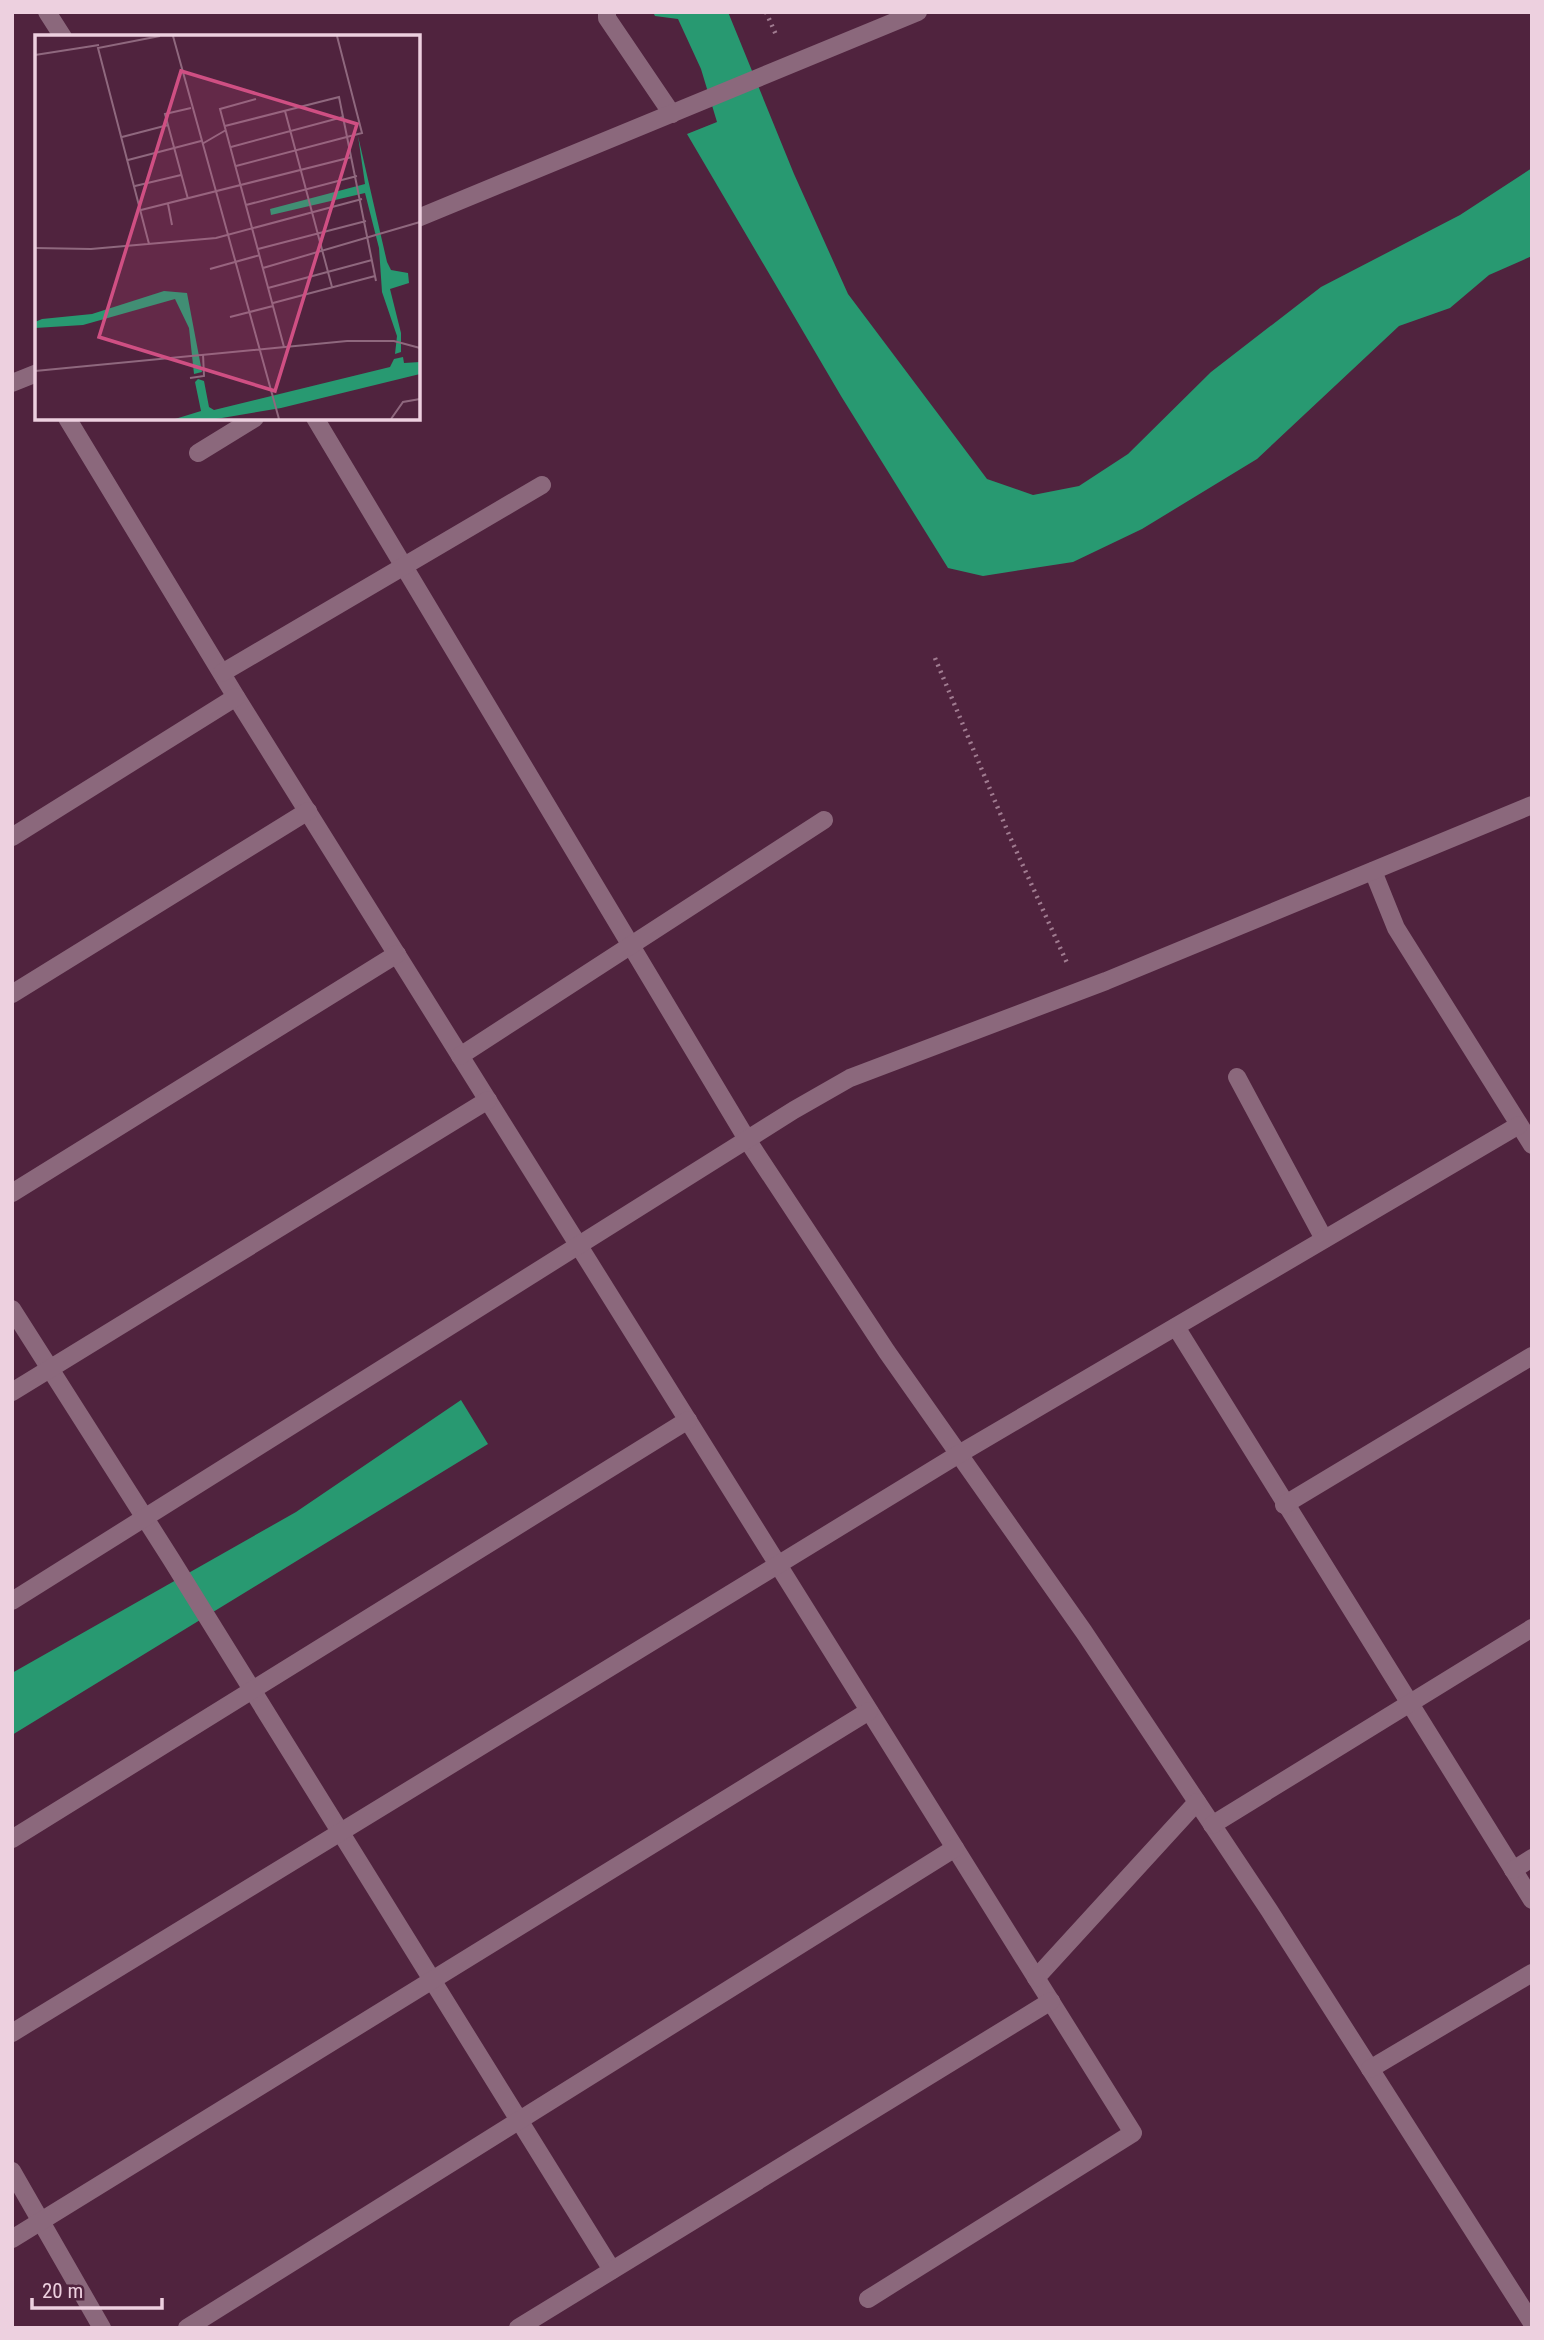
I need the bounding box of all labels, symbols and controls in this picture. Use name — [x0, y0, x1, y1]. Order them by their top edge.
inset map — [35, 35, 420, 420]
scale bar — [32, 2266, 161, 2310]
text: 20 m — [42, 2279, 83, 2303]

